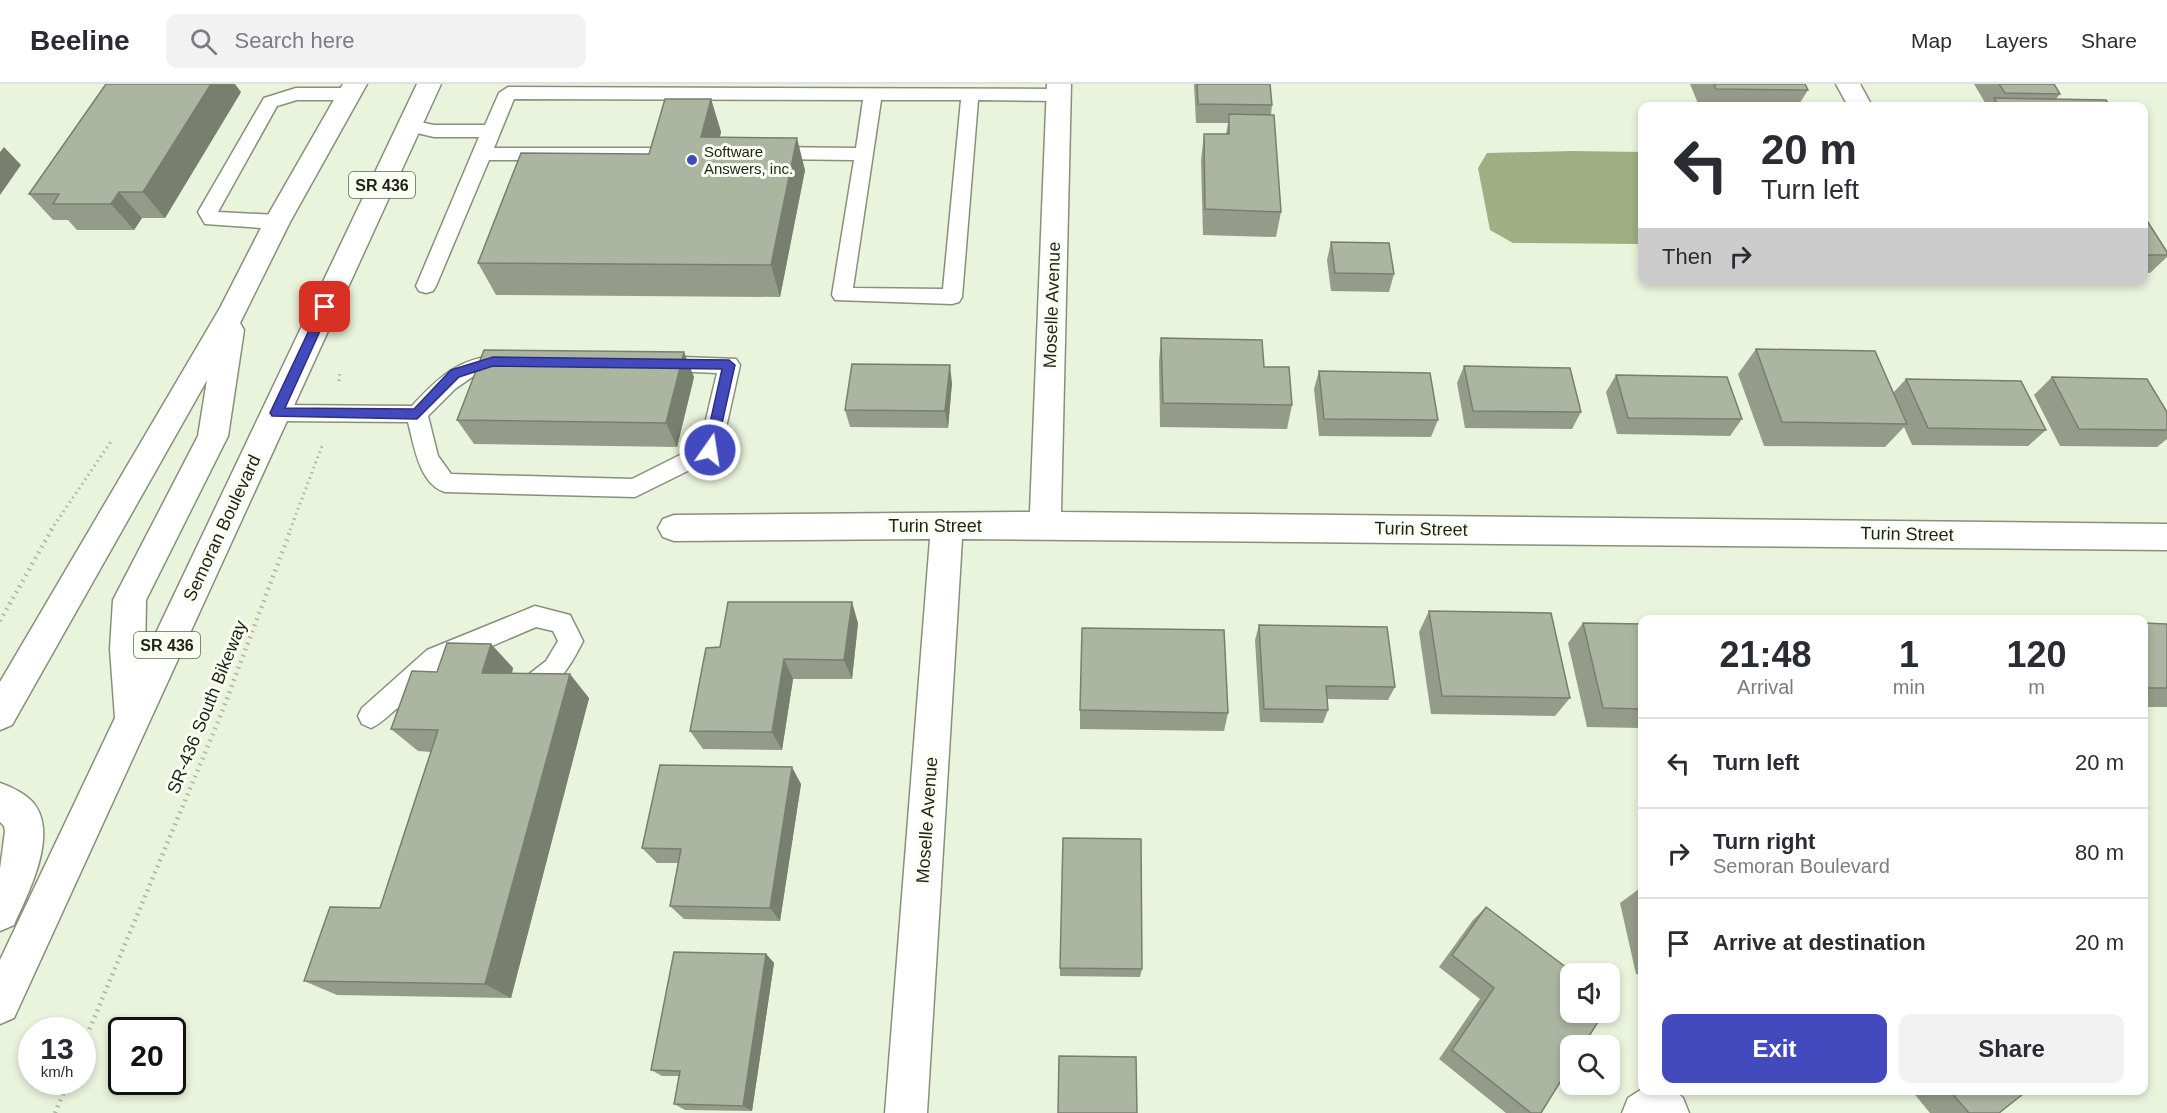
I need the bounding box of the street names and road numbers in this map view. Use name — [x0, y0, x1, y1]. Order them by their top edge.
road number: SR 436 — [349, 172, 415, 198]
street label: Moselle Avenue — [1040, 241, 1064, 369]
street label: Semoran Boulevard — [179, 452, 265, 604]
street label: Turin Street — [888, 516, 982, 536]
street label: Turin Street — [1374, 518, 1468, 540]
street label: Turin Street — [1860, 523, 1954, 545]
street label: SR-436 South Bikeway — [163, 617, 251, 797]
road number: SR 436 — [134, 632, 200, 658]
street label: Moselle Avenue — [913, 756, 941, 884]

